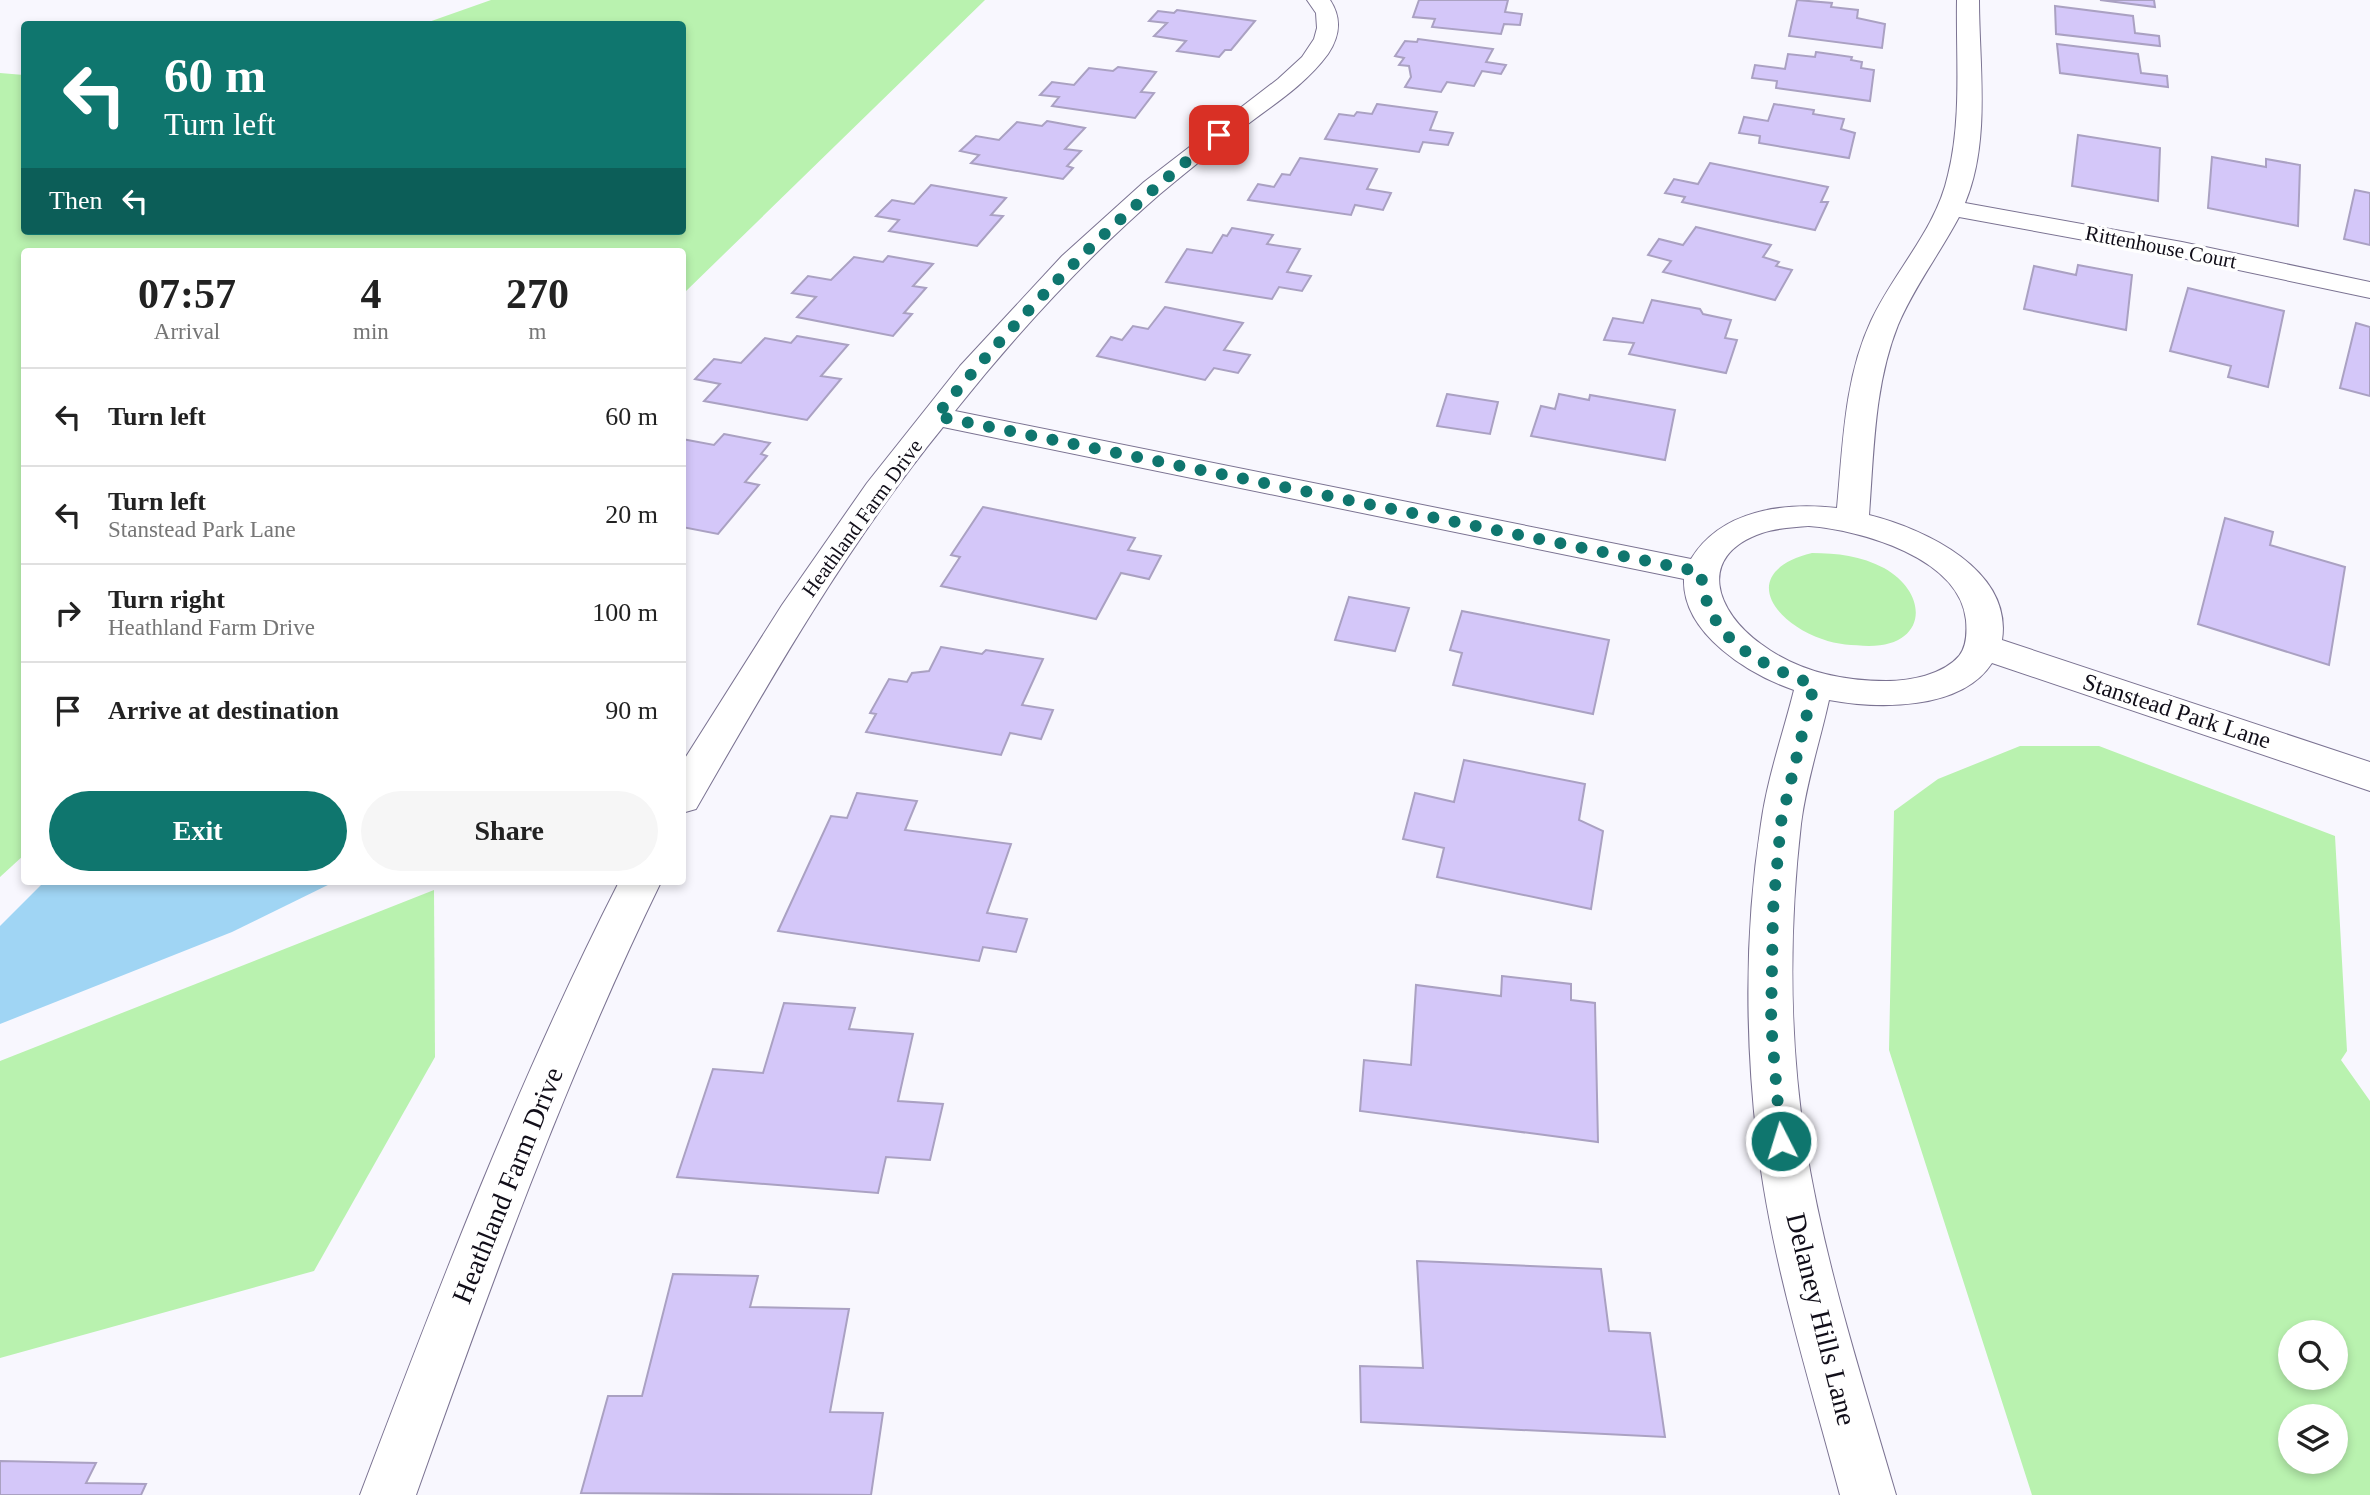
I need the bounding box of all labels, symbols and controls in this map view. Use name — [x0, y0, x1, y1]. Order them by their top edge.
text: 60 m — [164, 48, 266, 103]
icon: left — [49, 49, 140, 140]
pin — [1189, 105, 1249, 165]
text: Turn left — [164, 106, 276, 142]
icon: arrive — [1200, 116, 1238, 154]
icon: left — [116, 182, 154, 220]
text: Then — [49, 186, 102, 215]
street label: Rittenhouse Court — [2083, 221, 2239, 273]
text: 07:57 — [138, 271, 236, 317]
text: 4 — [360, 271, 381, 317]
text: 270 — [506, 271, 569, 317]
text: Arrival — [154, 319, 220, 344]
text: min — [353, 319, 389, 344]
text: m — [528, 319, 546, 344]
icon: left — [49, 398, 87, 436]
text: Turn left — [108, 402, 206, 431]
text: 60 m — [605, 402, 658, 431]
street label: Heathland Farm Drive — [797, 435, 927, 601]
text: Turn left — [108, 487, 206, 516]
icon: left — [49, 496, 87, 534]
text: 20 m — [605, 500, 658, 529]
text: Stanstead Park Lane — [108, 517, 296, 542]
text: Turn right — [108, 585, 225, 614]
icon: right — [49, 594, 87, 632]
text: 100 m — [592, 598, 658, 627]
text: Heathland Farm Drive — [108, 615, 315, 640]
street label: Stanstead Park Lane — [2080, 668, 2274, 754]
icon: arrive — [49, 692, 87, 730]
text: Arrive at destination — [108, 696, 339, 725]
text: 90 m — [605, 696, 658, 725]
button: Exit — [49, 791, 347, 871]
button: Share — [361, 791, 658, 871]
street label: Heathland Farm Drive — [446, 1063, 569, 1308]
position arrow — [1744, 1104, 1818, 1178]
street label: Delaney Hills Lane — [1780, 1210, 1863, 1428]
map controls — [2278, 1320, 2348, 1474]
button: search — [2278, 1320, 2348, 1390]
button: layers — [2278, 1404, 2348, 1474]

